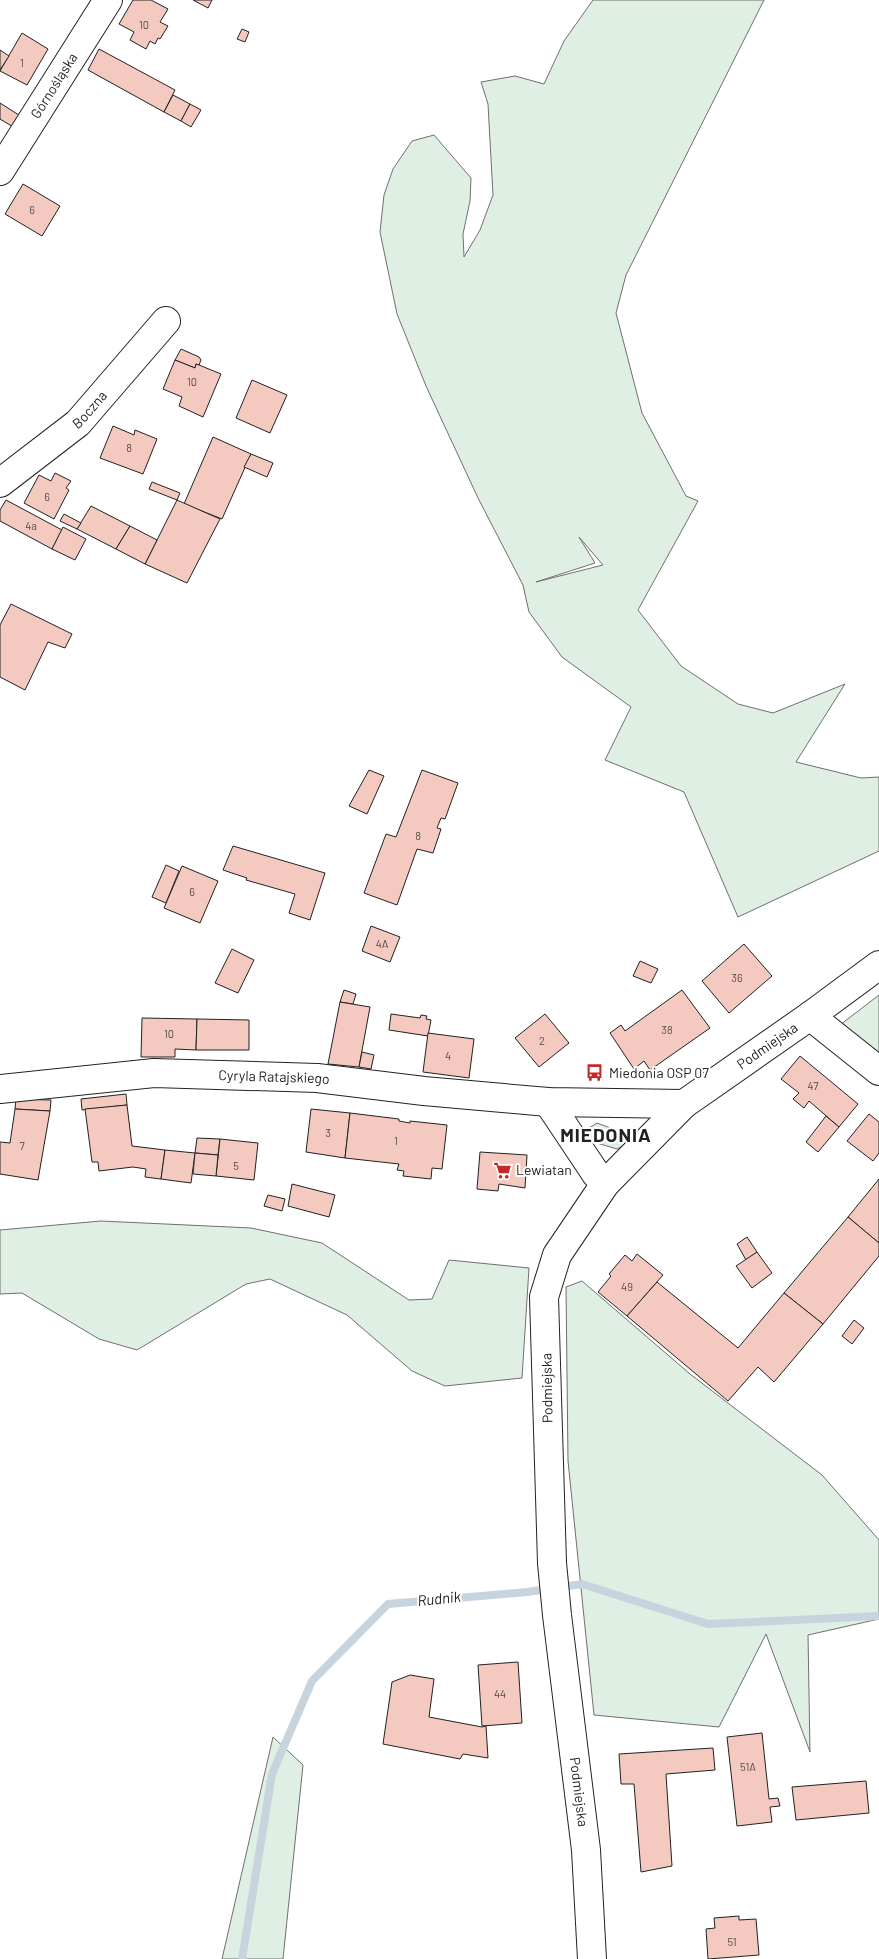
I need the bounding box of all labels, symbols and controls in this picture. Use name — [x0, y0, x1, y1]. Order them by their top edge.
house number: 10 — [139, 18, 149, 31]
street label: Górnośląska — [27, 49, 81, 121]
house number: 1 — [20, 56, 24, 69]
house number: 6 — [29, 203, 35, 216]
house number: 10 — [187, 375, 197, 388]
street label: Boczna — [69, 387, 110, 432]
house number: 8 — [126, 441, 132, 454]
house number: 6 — [44, 490, 50, 503]
house number: 4a — [25, 519, 37, 532]
house number: 8 — [415, 829, 421, 842]
house number: 6 — [189, 885, 195, 898]
house number: 4A — [376, 937, 389, 950]
house number: 36 — [731, 971, 743, 984]
street label: Podmiejska — [733, 1018, 801, 1072]
house number: 38 — [661, 1023, 673, 1036]
house number: 10 — [164, 1027, 174, 1040]
house number: 2 — [539, 1034, 545, 1047]
house number: 4 — [445, 1049, 451, 1062]
bus stop icon: Miedonia OSP 07 — [585, 1063, 605, 1083]
place label: Miedonia OSP 07 — [609, 1064, 709, 1081]
street label: Cyryla Ratajskiego — [218, 1066, 331, 1087]
house number: 47 — [808, 1079, 818, 1092]
district label: MIEDONIA — [560, 1123, 652, 1146]
house number: 3 — [325, 1126, 331, 1139]
house number: 1 — [394, 1134, 398, 1147]
house number: 7 — [19, 1139, 25, 1152]
house number: 5 — [233, 1159, 239, 1172]
supermarket icon: Lewiatan — [492, 1160, 512, 1180]
place label: Lewiatan — [516, 1161, 572, 1178]
house number: 49 — [621, 1280, 633, 1293]
street label: Podmiejska — [537, 1353, 556, 1423]
water label: Rudnik — [416, 1587, 462, 1609]
house number: 44 — [494, 1687, 506, 1700]
street label: Podmiejska — [567, 1756, 592, 1828]
house number: 51A — [740, 1760, 756, 1773]
house number: 51 — [727, 1935, 737, 1948]

